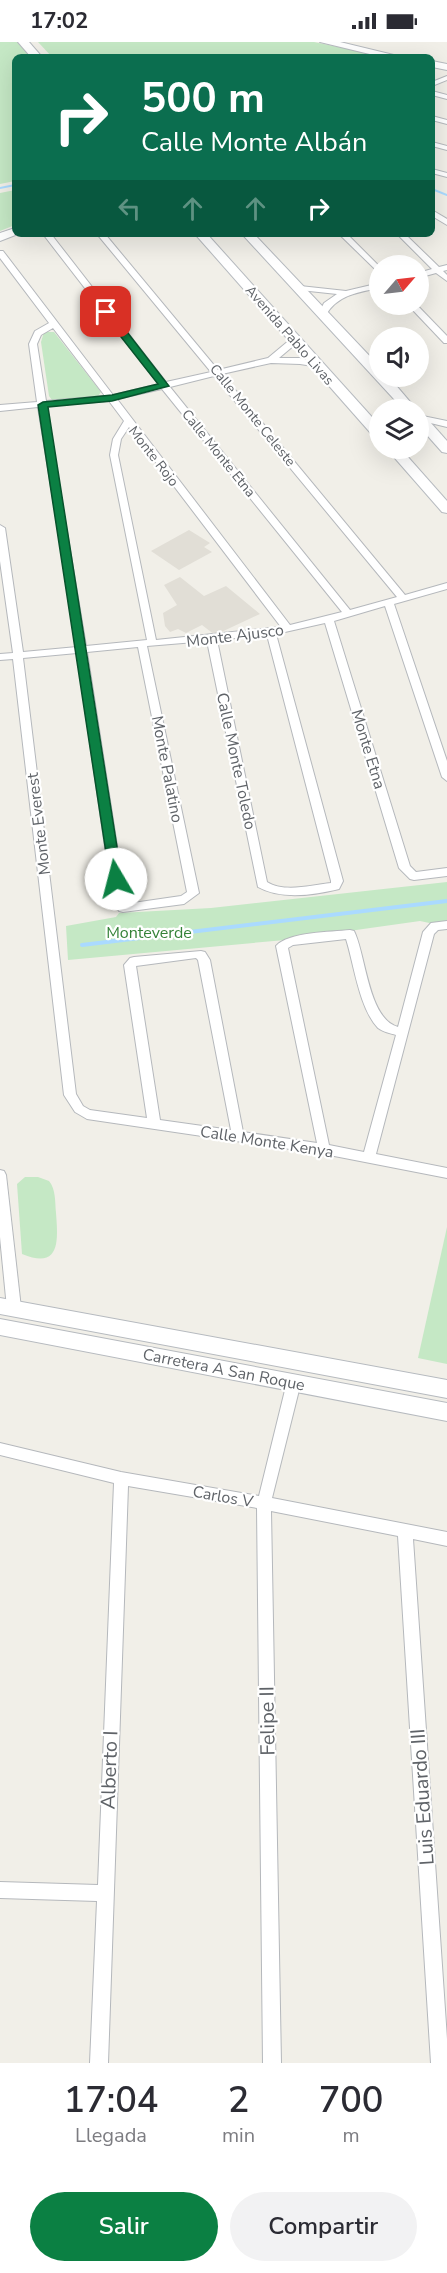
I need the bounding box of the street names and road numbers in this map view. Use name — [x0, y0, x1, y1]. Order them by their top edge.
street label: Avenida Pablo Livas — [241, 281, 338, 389]
street label: Calle Monte Celeste — [205, 360, 300, 470]
street label: Calle Monte Etna — [177, 405, 260, 501]
street label: Monte Rojo — [124, 422, 183, 491]
street label: Monte Ajusco — [185, 619, 285, 653]
street label: Calle Monte Toledo — [211, 691, 261, 832]
street label: Monte Etna — [346, 707, 391, 792]
street label: Monte Palatino — [146, 714, 188, 825]
street label: Monte Everest — [22, 771, 56, 876]
street label: Calle Monte Kenya — [199, 1121, 335, 1163]
street label: Carretera A San Roque — [141, 1343, 307, 1396]
street label: Carlos V — [191, 1481, 256, 1513]
street label: Felipe II — [253, 1686, 282, 1756]
street label: Luis Eduardo III — [404, 1728, 441, 1866]
street label: Alberto I — [95, 1730, 124, 1810]

